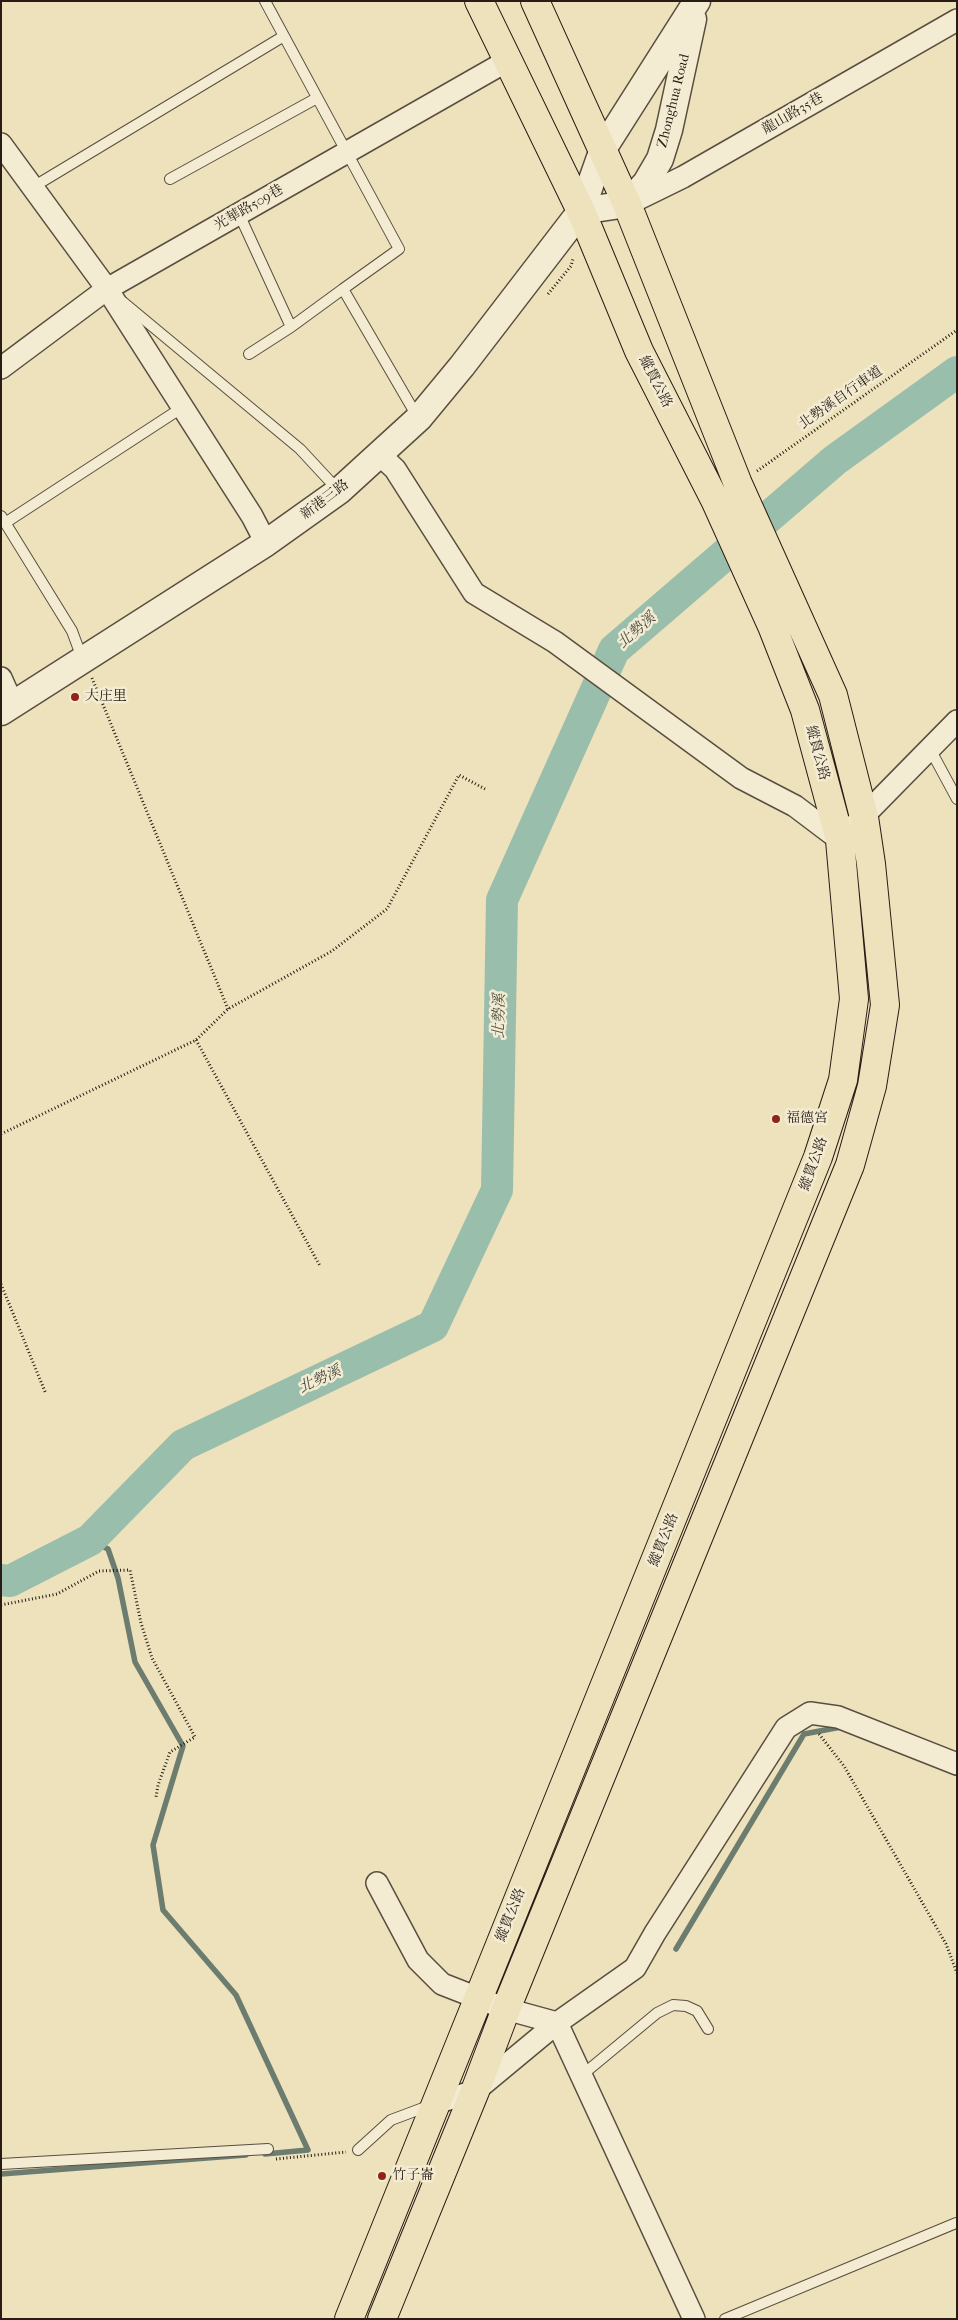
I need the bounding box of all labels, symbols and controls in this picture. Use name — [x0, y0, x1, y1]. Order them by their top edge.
street label: Zhonghua Road — [654, 52, 694, 150]
street label: 龍山路35巷 — [759, 90, 827, 138]
street label: 光華路509巷 — [211, 181, 287, 235]
street label: 縱貫公路 — [635, 353, 675, 411]
street label: 北勢溪自行車道 — [796, 363, 886, 433]
street label: 新港三路 — [298, 476, 352, 524]
water label: 北勢溪 — [614, 609, 660, 653]
place label: 大庄里 — [85, 689, 127, 705]
marker: 大庄里 — [69, 691, 81, 703]
street label: 縱貫公路 — [802, 724, 832, 782]
water label: 北勢溪 — [491, 993, 509, 1039]
place label: 福德宮 — [786, 1111, 828, 1127]
marker: 福德宮 — [770, 1113, 782, 1125]
street label: 縱貫公路 — [797, 1135, 831, 1193]
water label: 北勢溪 — [296, 1362, 344, 1398]
street label: 縱貫公路 — [646, 1511, 682, 1569]
street label: 縱貫公路 — [493, 1886, 529, 1944]
place label: 竹子崙 — [392, 2168, 434, 2184]
marker: 竹子崙 — [376, 2170, 388, 2182]

